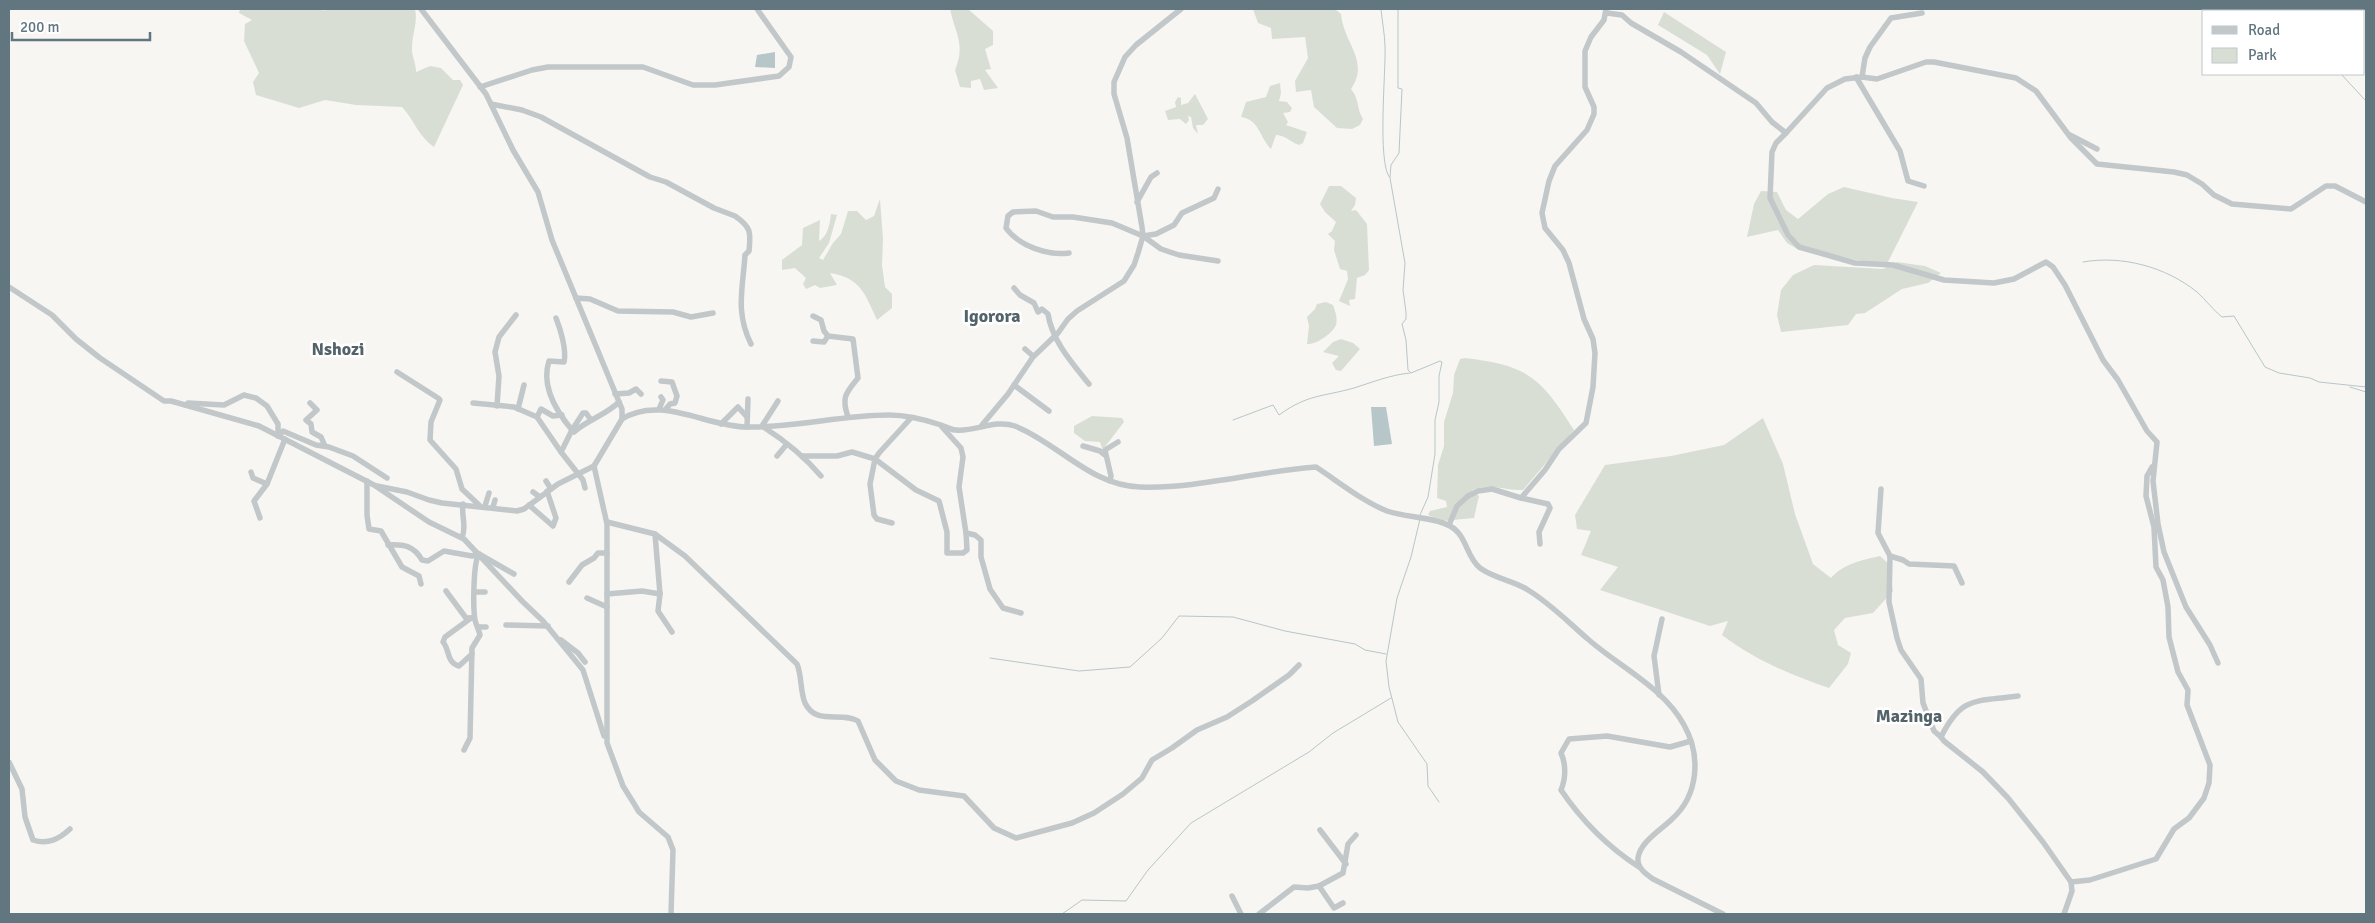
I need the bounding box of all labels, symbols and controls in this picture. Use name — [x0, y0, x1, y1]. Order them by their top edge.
scale bar — [12, 10, 150, 42]
legend — [2202, 10, 2365, 75]
text: 200 m — [20, 18, 60, 36]
text: Road — [2248, 21, 2280, 39]
text: Park — [2248, 46, 2277, 64]
district label: Igorora — [963, 305, 1021, 327]
district label: Nshozi — [312, 338, 364, 360]
district label: Mazinga — [1876, 705, 1942, 727]

